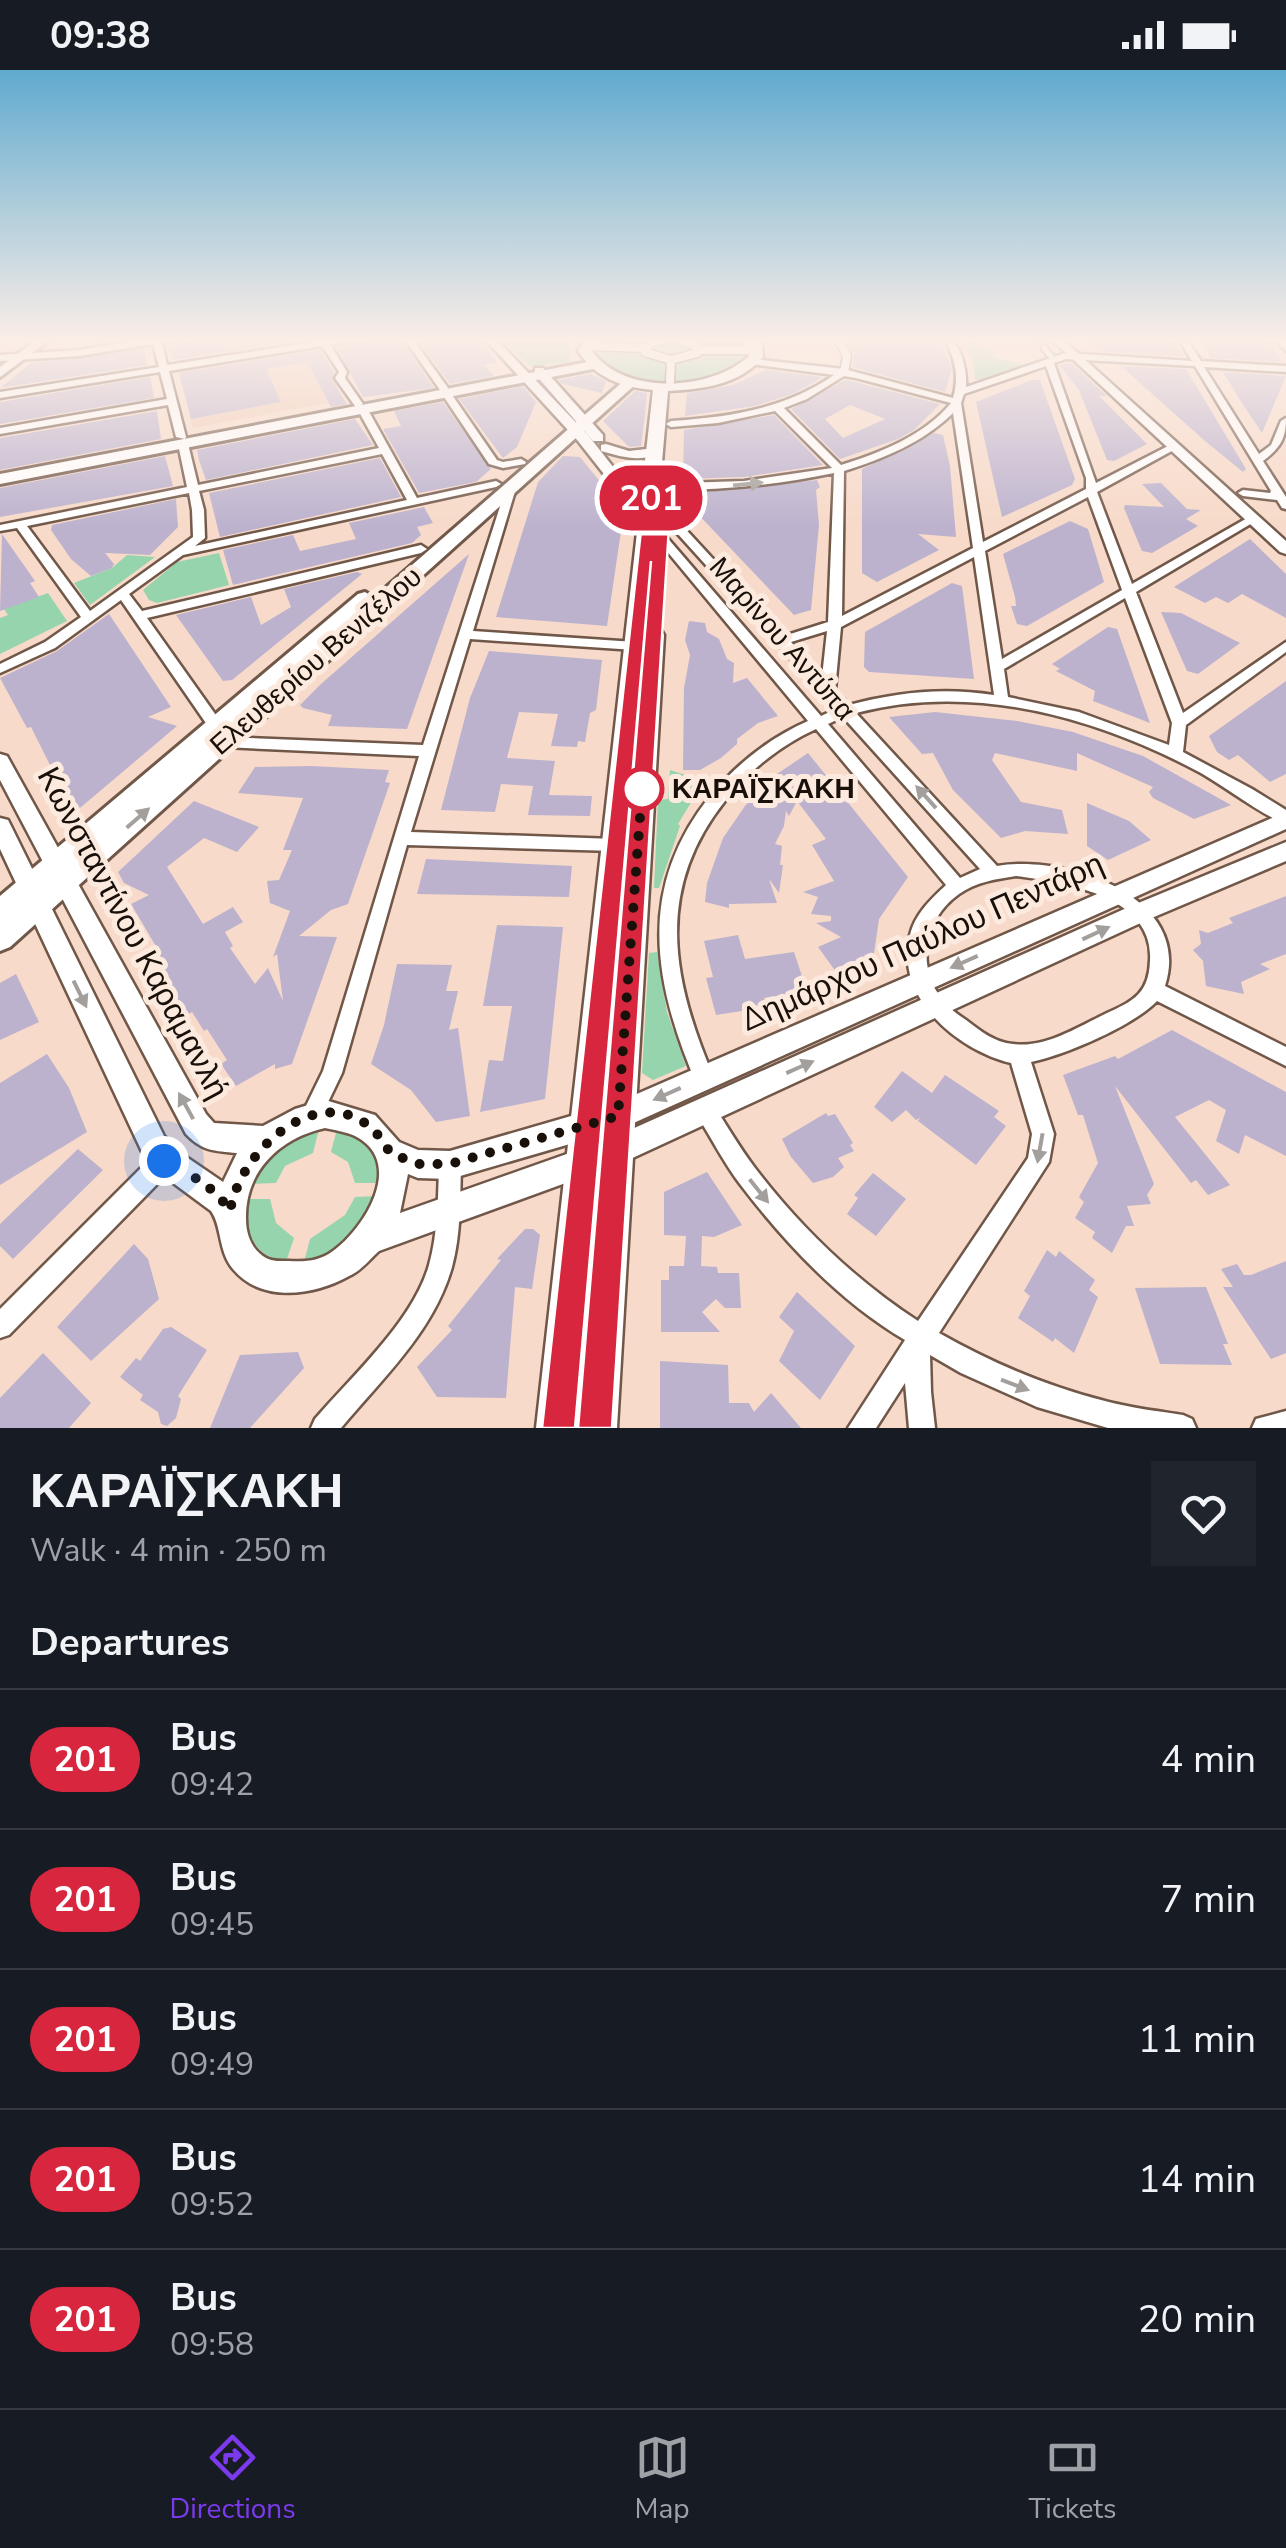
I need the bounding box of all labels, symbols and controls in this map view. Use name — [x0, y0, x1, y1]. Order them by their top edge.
text: 09:38 — [50, 10, 151, 61]
line badge: 201 — [594, 466, 708, 530]
text: 201 — [619, 475, 683, 522]
one-way arrow — [733, 476, 765, 492]
street label: Μαρίνου Αντύπα — [700, 549, 864, 729]
street label: Ελευθερίου Βενιζέλου — [202, 558, 430, 764]
street label: Κωνσταντίνου Καραμανλή — [27, 760, 239, 1106]
marker: ΚΑΡΑΪΣΚΑΚΗ — [621, 768, 663, 810]
place label: ΚΑΡΑΪΣΚΑΚΗ — [672, 770, 855, 808]
one-way arrow — [915, 785, 937, 810]
one-way arrow — [125, 808, 150, 830]
street label: Δημάρχου Παύλου Πεντάρη — [734, 842, 1110, 1042]
one-way arrow — [1082, 924, 1111, 941]
one-way arrow — [949, 954, 979, 970]
one-way arrow — [71, 980, 88, 1009]
one-way arrow — [785, 1059, 815, 1075]
one-way arrow — [652, 1086, 681, 1103]
one-way arrow — [178, 1091, 195, 1120]
one-way arrow — [1032, 1132, 1047, 1164]
your location — [139, 1136, 189, 1186]
one-way arrow — [749, 1178, 769, 1204]
one-way arrow — [1000, 1378, 1030, 1393]
text: ΚΑΡΑΪΣΚΑΚΗ — [30, 1458, 343, 1524]
button: heart — [1151, 1461, 1256, 1566]
text: Walk · 4 min · 250 m — [30, 1529, 327, 1572]
text: Departures — [30, 1617, 229, 1668]
text: Bus — [170, 1712, 237, 1763]
text: 4 min — [1161, 1734, 1256, 1785]
text: 201 — [53, 1736, 117, 1783]
text: 09:42 — [170, 1763, 254, 1806]
text: Bus — [170, 1852, 237, 1903]
text: 7 min — [1161, 1874, 1256, 1925]
text: 201 — [53, 1876, 117, 1923]
text: 09:45 — [170, 1903, 254, 1946]
text: Bus — [170, 1992, 237, 2043]
text: 11 min — [1138, 2014, 1256, 2065]
text: 201 — [53, 2016, 117, 2063]
text: 09:49 — [170, 2043, 254, 2086]
text: Bus — [170, 2132, 237, 2183]
text: 14 min — [1138, 2154, 1256, 2205]
text: 201 — [53, 2156, 117, 2203]
text: 09:52 — [170, 2183, 254, 2226]
text: Bus — [170, 2272, 237, 2323]
text: 20 min — [1138, 2294, 1256, 2345]
text: 201 — [53, 2296, 117, 2343]
text: 09:58 — [170, 2323, 254, 2366]
tab: Directions — [169, 2430, 296, 2528]
tab: Map — [635, 2430, 690, 2528]
tab: Tickets — [1028, 2430, 1117, 2528]

